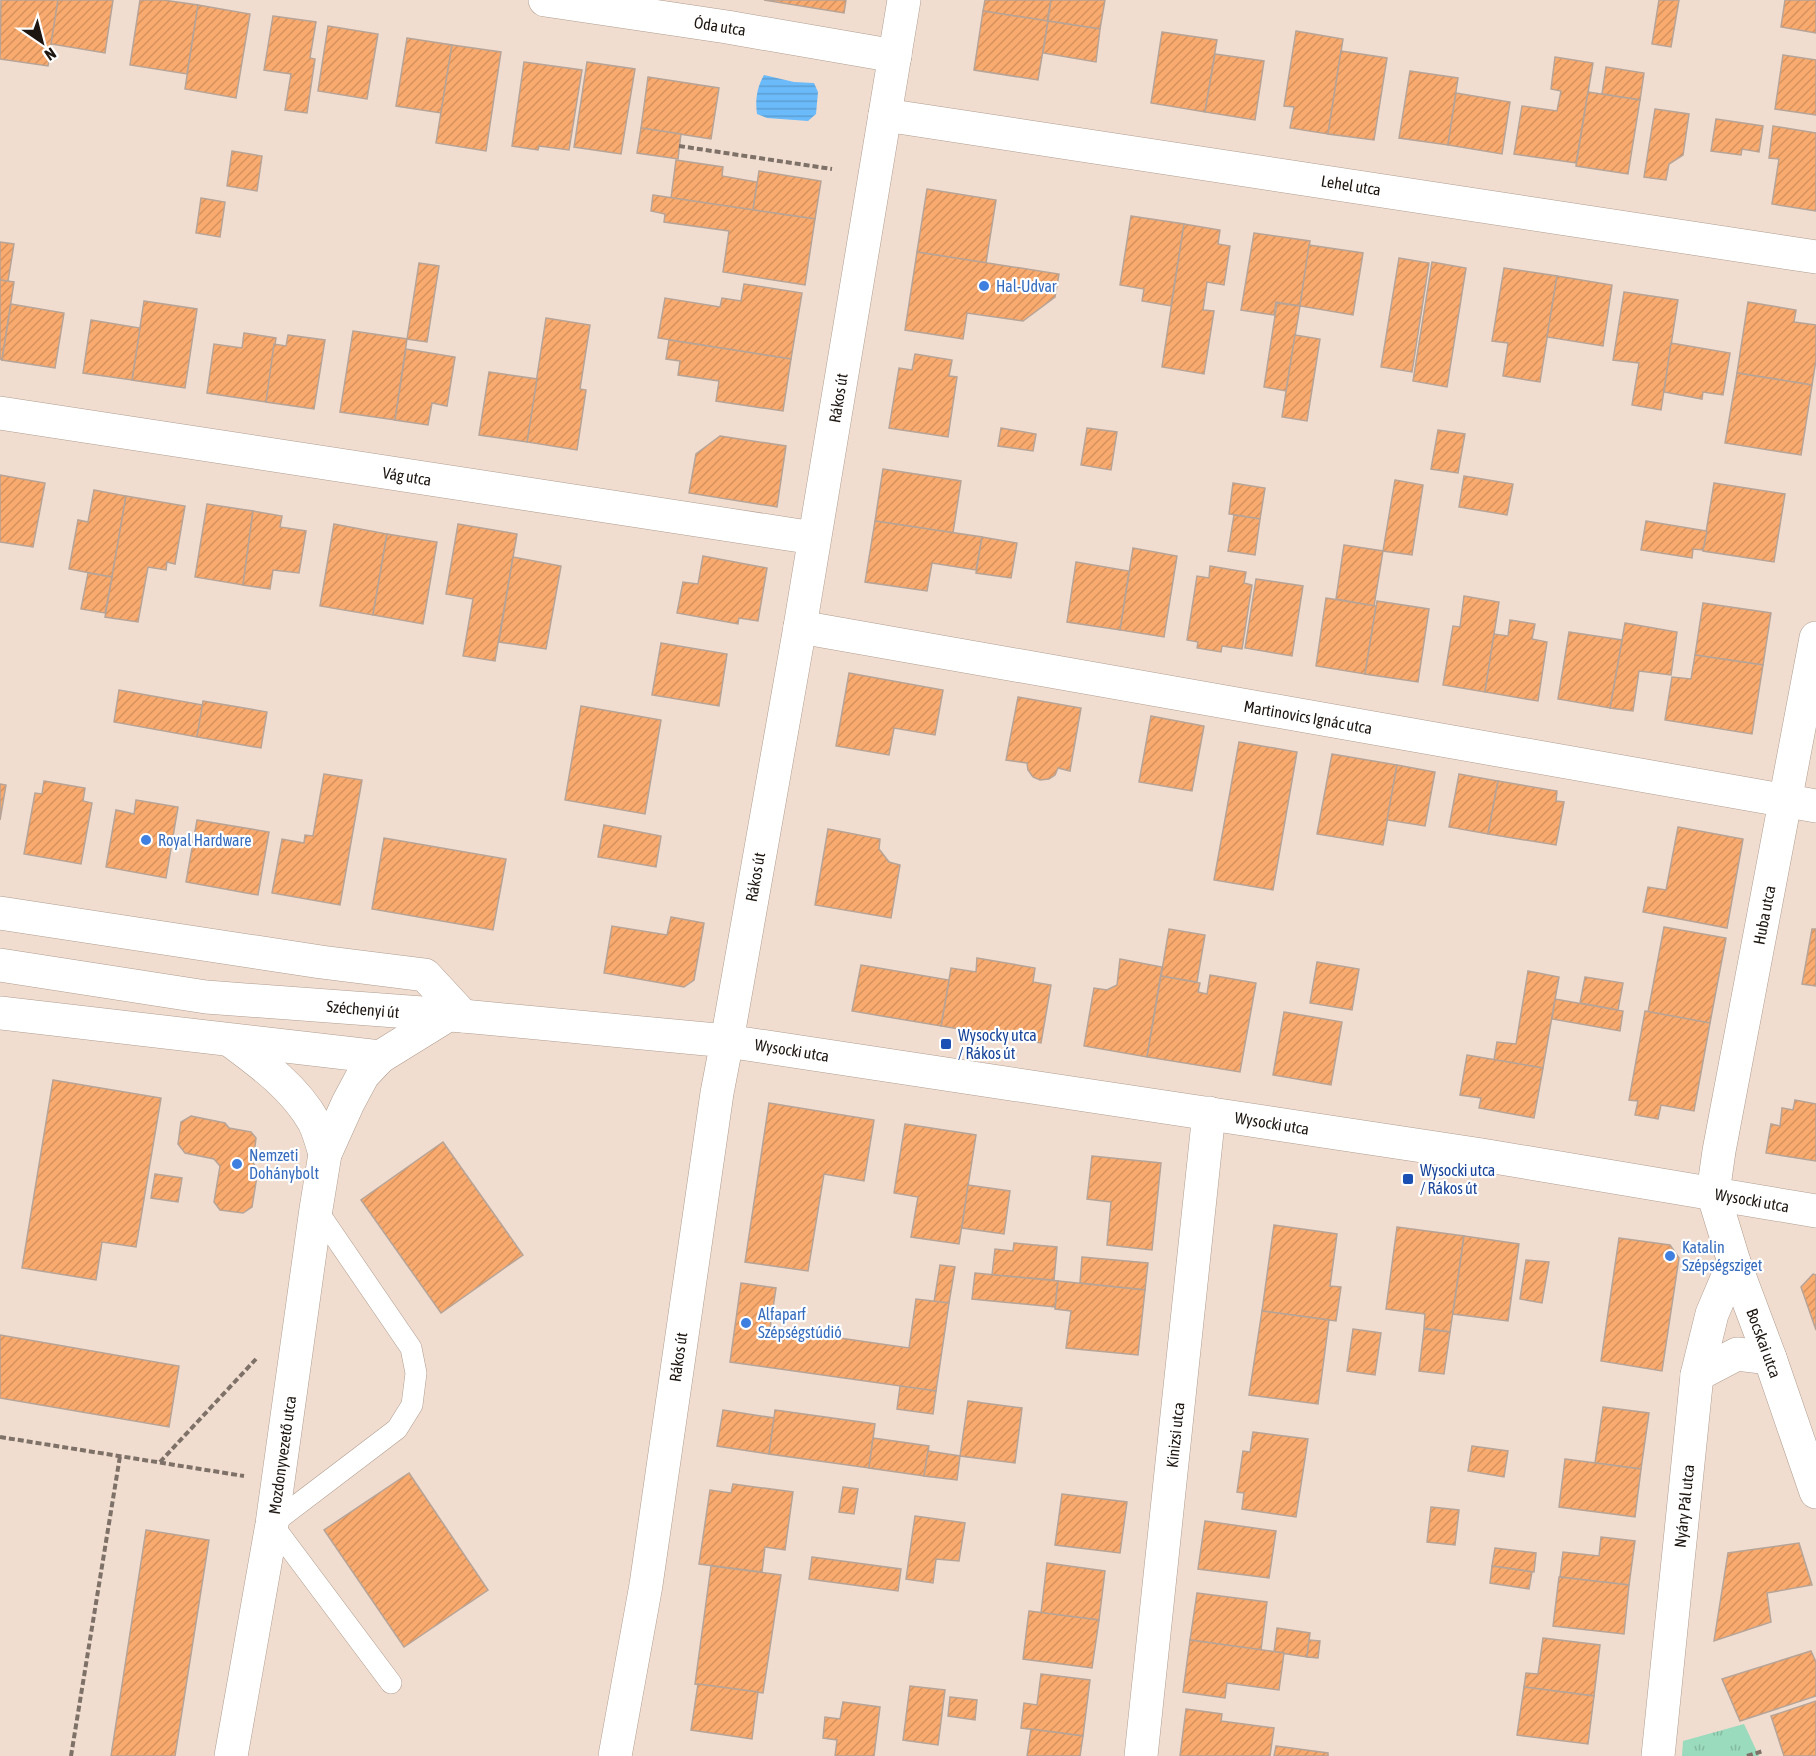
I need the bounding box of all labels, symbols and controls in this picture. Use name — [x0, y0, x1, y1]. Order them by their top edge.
north arrow — [12, 12, 72, 72]
street label: Óda utca — [693, 13, 747, 39]
text: N — [42, 44, 60, 64]
street label: Lehel utca — [1320, 171, 1382, 199]
place label: Hal-Udvar — [996, 277, 1057, 295]
marker: Hal-Udvar — [977, 279, 991, 293]
street label: Rákos út — [825, 372, 851, 424]
street label: Vág utca — [381, 463, 433, 490]
street label: Martinovics Ignác utca — [1242, 697, 1374, 738]
place label: Royal Hardware — [158, 831, 252, 850]
marker: Royal Hardware — [139, 833, 153, 847]
street label: Rákos út — [742, 851, 768, 903]
street label: Huba utca — [1749, 884, 1779, 946]
street label: Széchenyi út — [326, 997, 401, 1022]
place label: Wysocky utca / Rákos út — [958, 1026, 1037, 1062]
street label: Wysocki utca — [753, 1035, 831, 1066]
marker: Wysocky utca / Rákos út — [939, 1037, 953, 1051]
street label: Wysocki utca — [1233, 1108, 1311, 1139]
place label: Nemzeti Dohánybolt — [249, 1146, 319, 1183]
marker: Nemzeti Dohánybolt — [230, 1157, 244, 1171]
place label: Wysocki utca / Rákos út — [1420, 1161, 1495, 1197]
marker: Wysocki utca / Rákos út — [1401, 1172, 1415, 1186]
street label: Wysocki utca — [1713, 1185, 1791, 1216]
place label: Katalin Szépségsziget — [1682, 1238, 1763, 1275]
marker: Katalin Szépségsziget — [1663, 1249, 1677, 1263]
place label: Alfaparf Szépségstúdió — [758, 1305, 842, 1342]
street label: Bocskai utca — [1743, 1306, 1785, 1380]
marker: Alfaparf Szépségstúdió — [739, 1316, 753, 1330]
street label: Rákos út — [666, 1331, 690, 1383]
street label: Mozdonyvezető utca — [265, 1395, 300, 1516]
street label: Kinizsi utca — [1163, 1401, 1187, 1469]
street label: Nyáry Pál utca — [1671, 1463, 1698, 1549]

